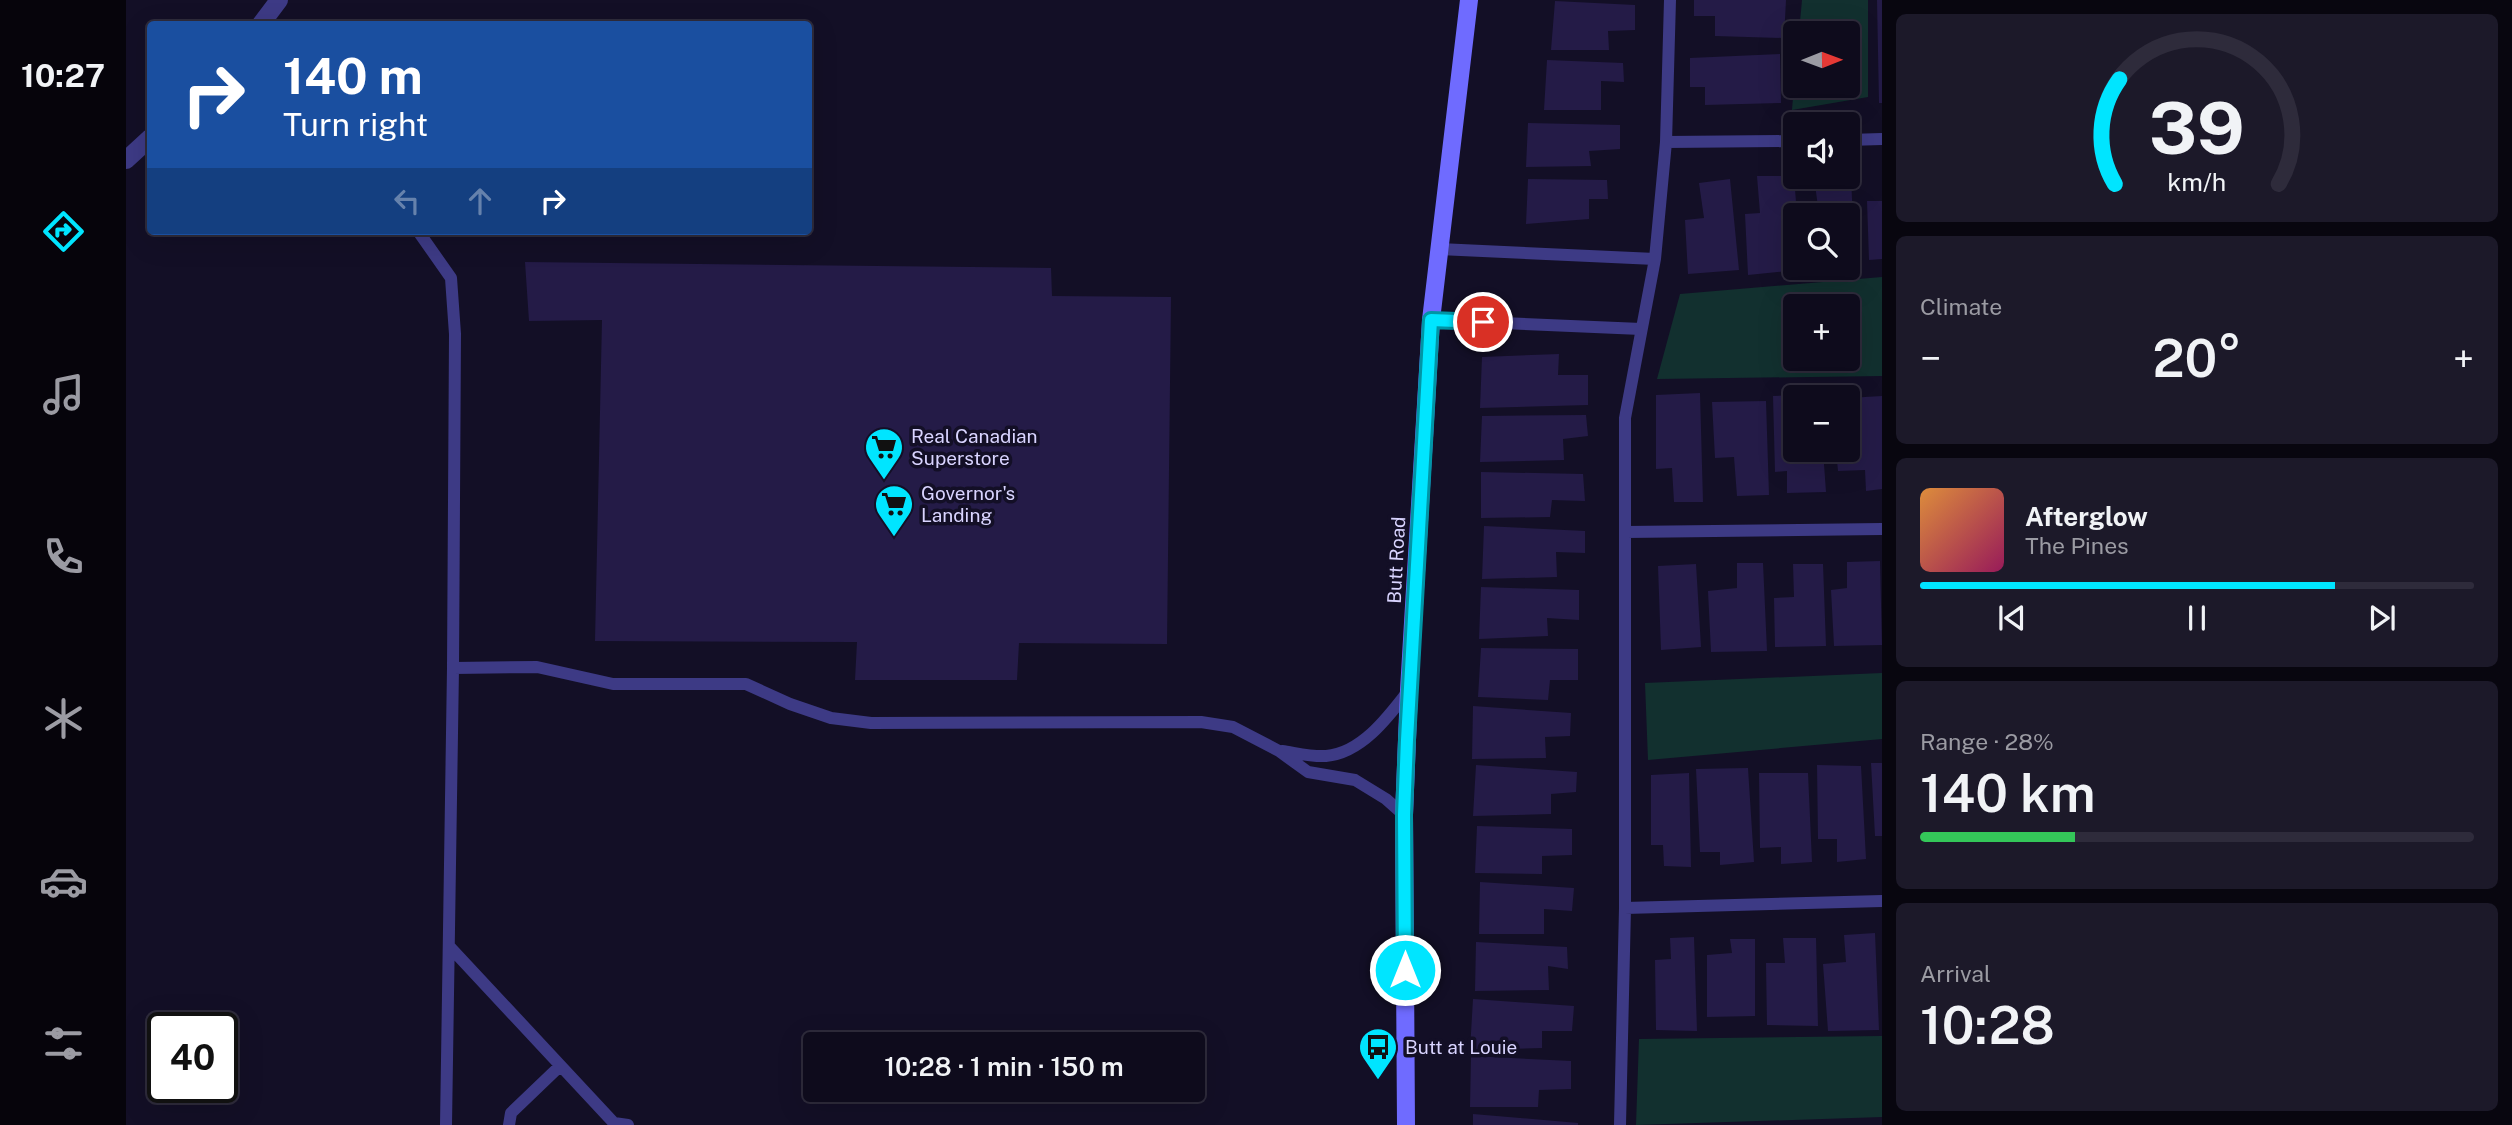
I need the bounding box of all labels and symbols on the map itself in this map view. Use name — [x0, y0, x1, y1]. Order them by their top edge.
north arrow — [1783, 21, 1860, 98]
pin — [1453, 292, 1513, 352]
place label: Real Canadian Superstore — [911, 425, 1038, 469]
supermarket icon: Real Canadian Superstore — [863, 426, 905, 481]
place label: Governor's Landing — [921, 482, 1015, 526]
supermarket icon: Governor's Landing — [873, 483, 915, 538]
street label: Butt Road — [1383, 516, 1409, 604]
position arrow — [1368, 933, 1442, 1007]
speed limit sign: 40 — [147, 1012, 238, 1103]
bus stop icon: Butt at Louie — [1357, 1026, 1399, 1081]
place label: Butt at Louie — [1405, 1036, 1517, 1058]

